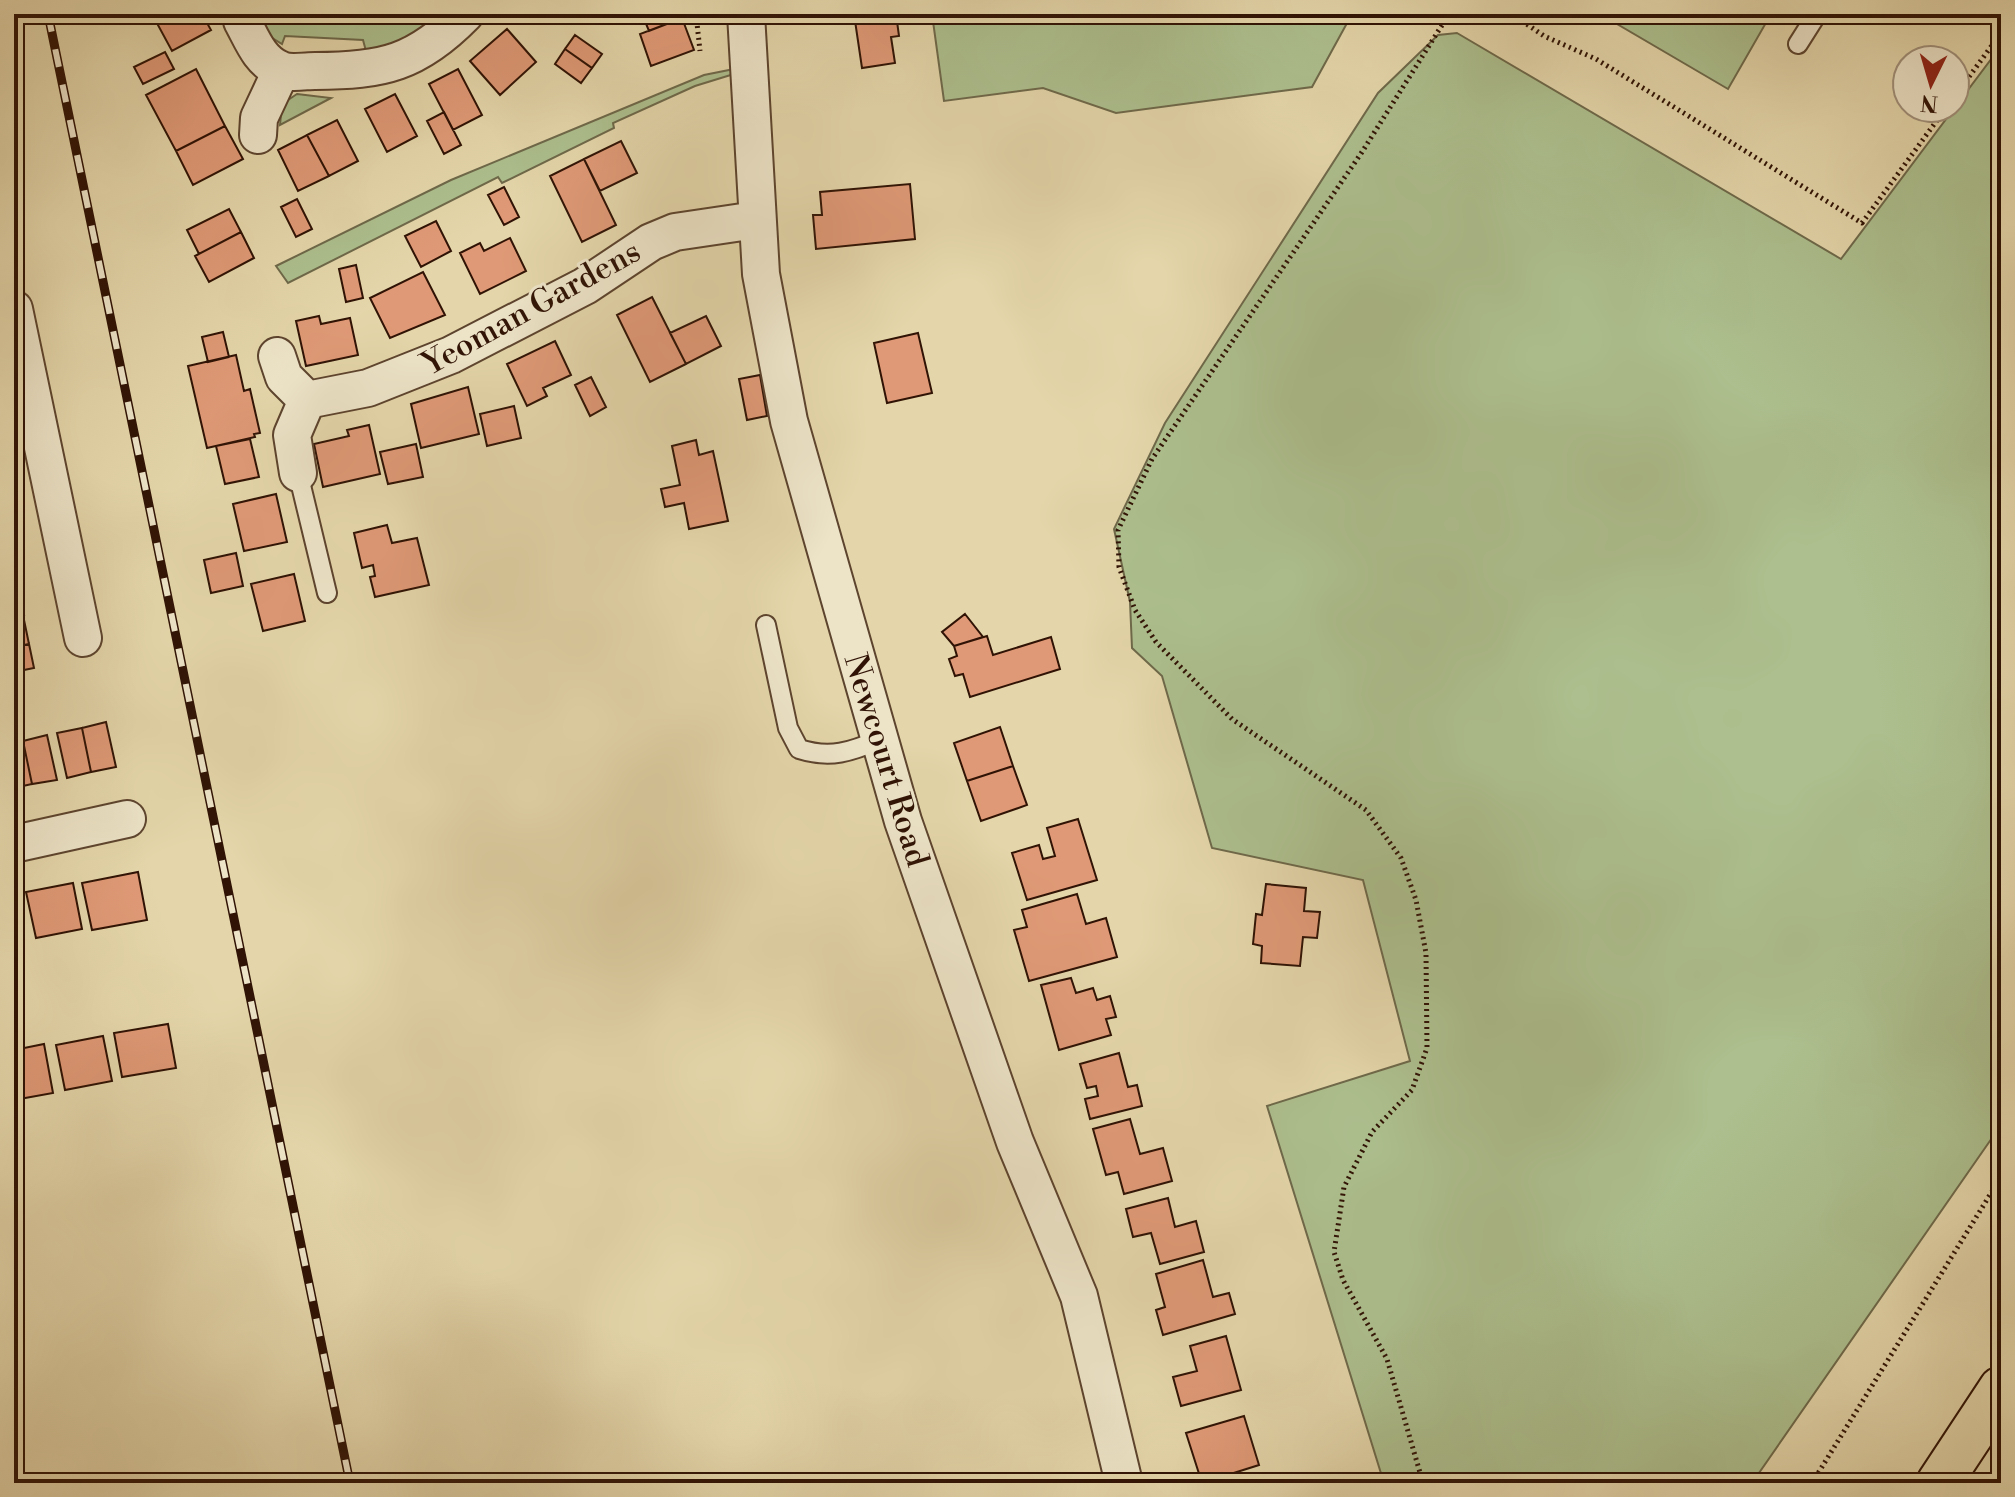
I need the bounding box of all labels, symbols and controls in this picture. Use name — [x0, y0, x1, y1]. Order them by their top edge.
north arrow — [1891, 44, 1971, 124]
text: N — [1919, 88, 1939, 117]
street label: Yeoman Gardens — [414, 231, 648, 385]
street label: Newcourt Road — [835, 649, 937, 872]

